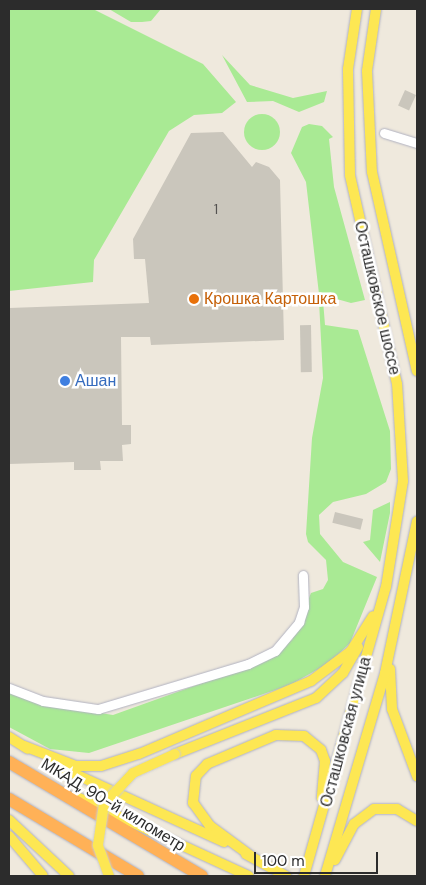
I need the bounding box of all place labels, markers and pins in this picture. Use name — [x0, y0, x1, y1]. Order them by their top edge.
place label: Крошка Картошка — [204, 289, 336, 309]
marker: Крошка Картошка — [188, 293, 200, 305]
place label: Ашан — [75, 371, 116, 391]
marker: Ашан — [59, 375, 71, 387]

